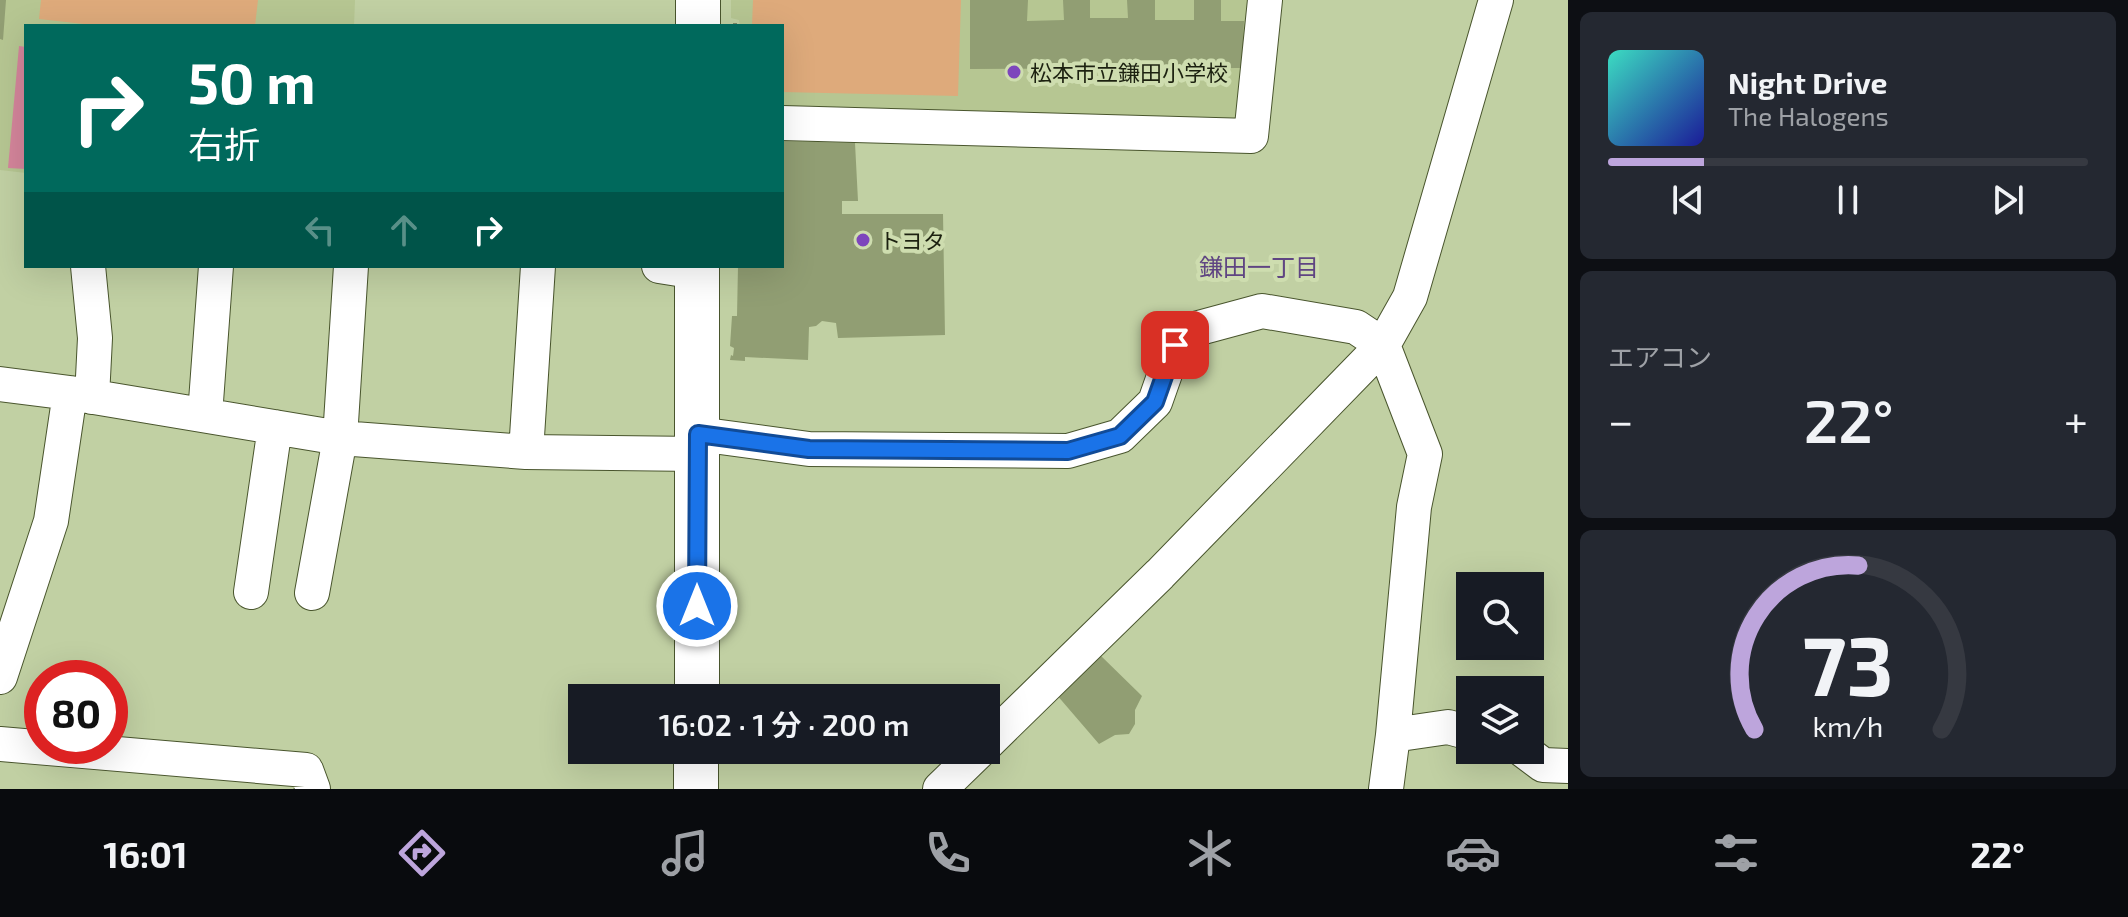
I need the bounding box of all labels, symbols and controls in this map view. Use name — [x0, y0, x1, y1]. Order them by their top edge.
text: 50 m — [188, 48, 316, 115]
icon: right — [56, 56, 160, 160]
place label: 松本市立鎌田小学校 — [1030, 59, 1228, 85]
marker: 松本市立鎌田小学校 — [1005, 63, 1023, 81]
text: Night Drive — [1728, 64, 1887, 100]
text: The Halogens — [1728, 100, 1889, 131]
text: 右折 — [188, 122, 260, 165]
icon: previous — [1666, 178, 1710, 222]
icon: pause — [1826, 178, 1870, 222]
icon: next — [1986, 178, 2030, 222]
icon: left — [298, 208, 342, 252]
icon: ahead — [382, 208, 426, 252]
icon: right — [466, 208, 510, 252]
place label: トヨタ — [879, 227, 945, 253]
marker: トヨタ — [854, 231, 872, 249]
district label: 鎌田一丁目 — [1199, 252, 1319, 281]
pin — [1141, 311, 1209, 379]
icon: arrive — [1153, 323, 1197, 367]
text: エアコン — [1608, 341, 1712, 372]
text: 22° — [1804, 383, 1894, 455]
text: − — [1608, 393, 1634, 446]
text: + — [2064, 393, 2088, 446]
position arrow — [655, 564, 739, 648]
map controls — [1456, 572, 1544, 764]
button: search — [1456, 572, 1544, 660]
text: 73 — [1802, 612, 1894, 712]
speed limit sign: 80 — [24, 660, 128, 764]
button: layers — [1456, 676, 1544, 764]
text: 16:02 · 1 分 · 200 m — [659, 706, 909, 742]
text: km/h — [1813, 708, 1883, 743]
icon: directions — [394, 825, 450, 881]
icon: music — [657, 825, 713, 881]
icon: phone — [920, 825, 976, 881]
icon: climate — [1182, 825, 1238, 881]
icon: car — [1445, 825, 1501, 881]
icon: filters — [1708, 825, 1764, 881]
text: 16:01 — [103, 832, 188, 875]
text: 22° — [1970, 832, 2025, 875]

